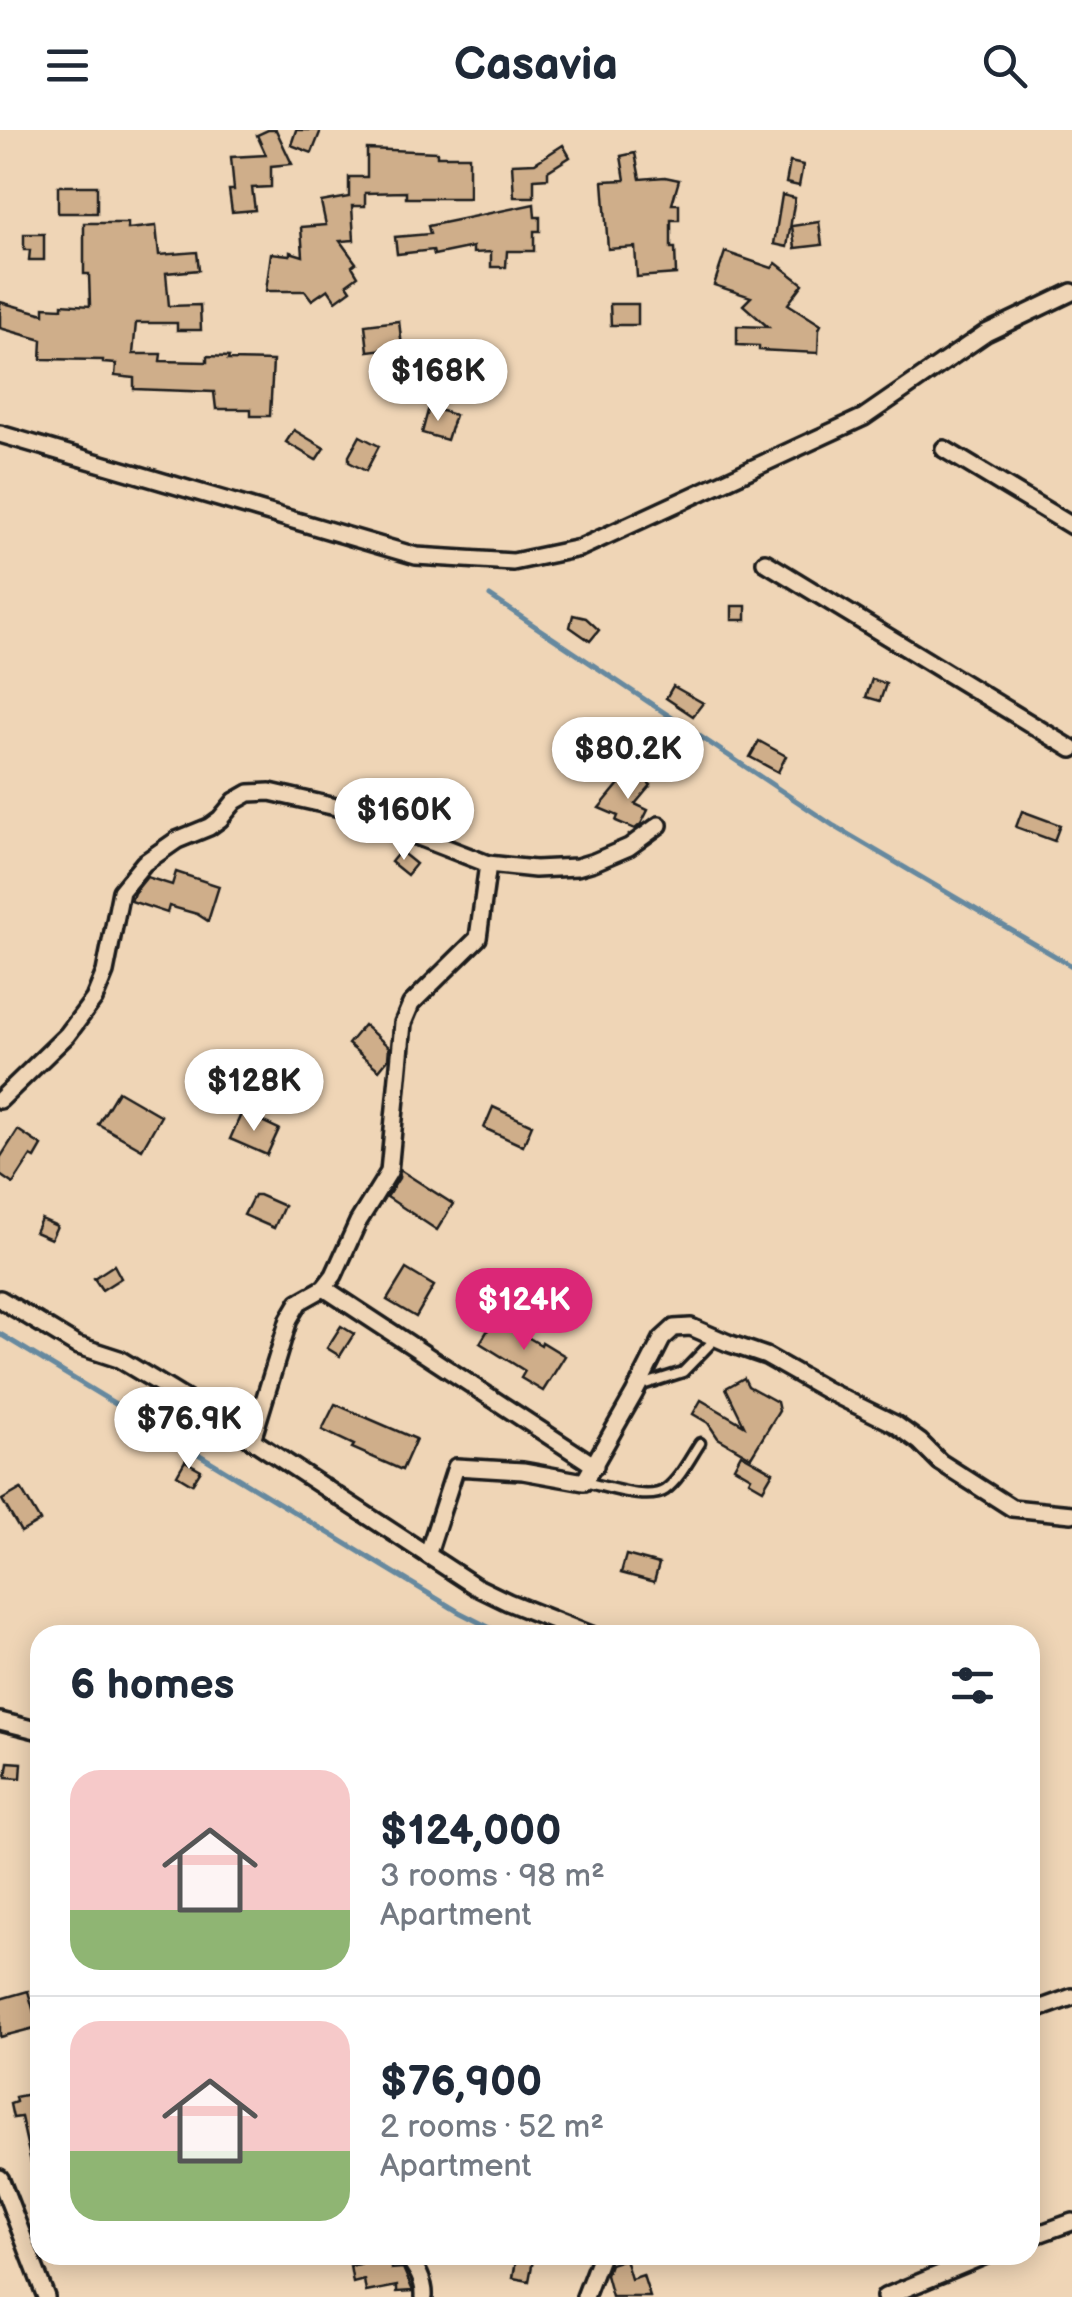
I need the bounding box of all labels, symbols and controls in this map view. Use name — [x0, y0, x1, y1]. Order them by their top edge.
icon: menu — [40, 38, 95, 93]
text: Casavia — [454, 38, 618, 93]
icon: search — [977, 38, 1032, 93]
pin: $168K — [368, 339, 508, 424]
text: $168K — [391, 352, 485, 391]
pin: $80.2K — [547, 717, 709, 802]
text: $80.2K — [574, 730, 682, 769]
pin: $160K — [334, 778, 474, 863]
text: $160K — [356, 791, 452, 830]
pin: $128K — [184, 1049, 324, 1134]
text: $128K — [207, 1062, 301, 1101]
pin: $124K — [454, 1268, 594, 1353]
text: $124K — [477, 1281, 571, 1320]
pin: $76.9K — [108, 1387, 270, 1472]
text: $76.9K — [136, 1400, 242, 1439]
icon: filters — [945, 1658, 1000, 1713]
text: 6 homes — [70, 1660, 234, 1711]
text: $124,000 — [380, 1806, 561, 1857]
icon: home — [150, 1810, 270, 1930]
text: 3 rooms · 98 m² — [380, 1857, 605, 1896]
text: Apartment — [380, 1896, 531, 1935]
text: $76,900 — [380, 2057, 542, 2108]
icon: home — [150, 2061, 270, 2181]
text: 2 rooms · 52 m² — [380, 2108, 604, 2147]
text: Apartment — [380, 2147, 531, 2186]

